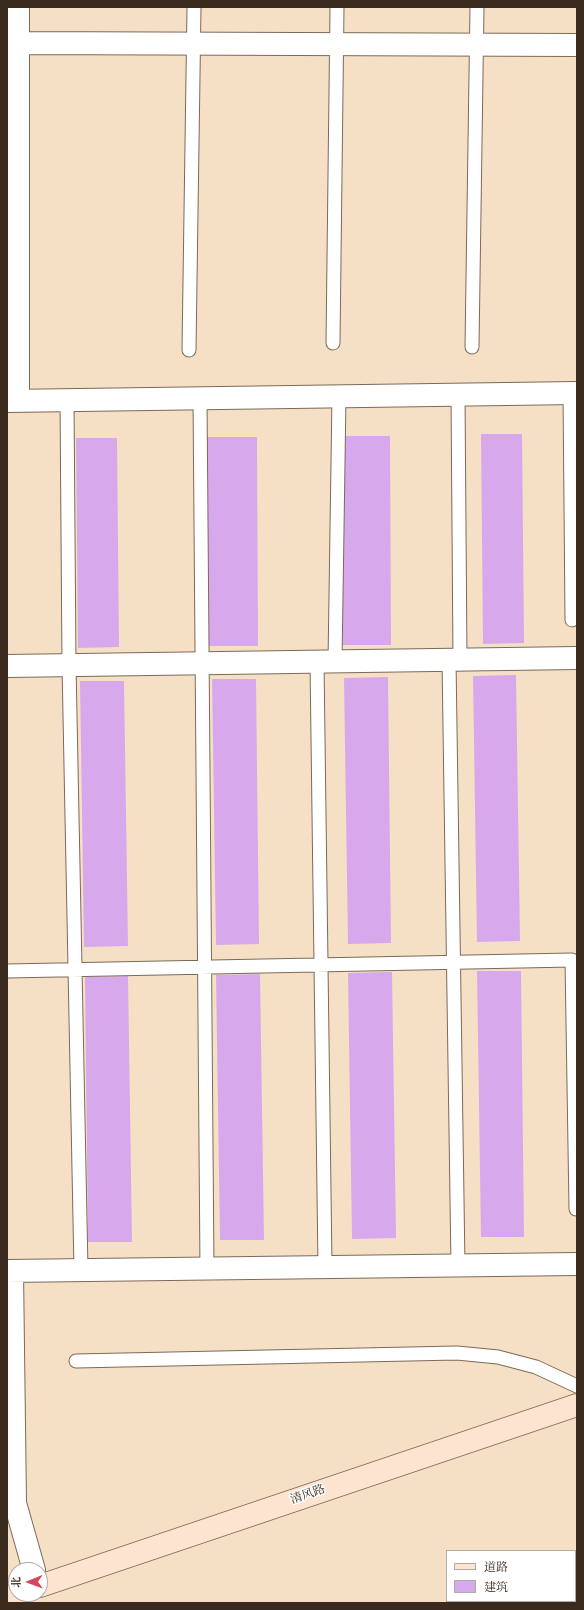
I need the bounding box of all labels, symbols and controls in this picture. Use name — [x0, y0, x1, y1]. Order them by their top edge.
street label: 清风路 — [289, 1482, 327, 1508]
legend — [446, 1550, 576, 1602]
text: 道路 — [484, 1560, 508, 1575]
north arrow — [8, 1562, 48, 1602]
text: 北 — [10, 1577, 24, 1588]
text: 建筑 — [484, 1580, 508, 1595]

